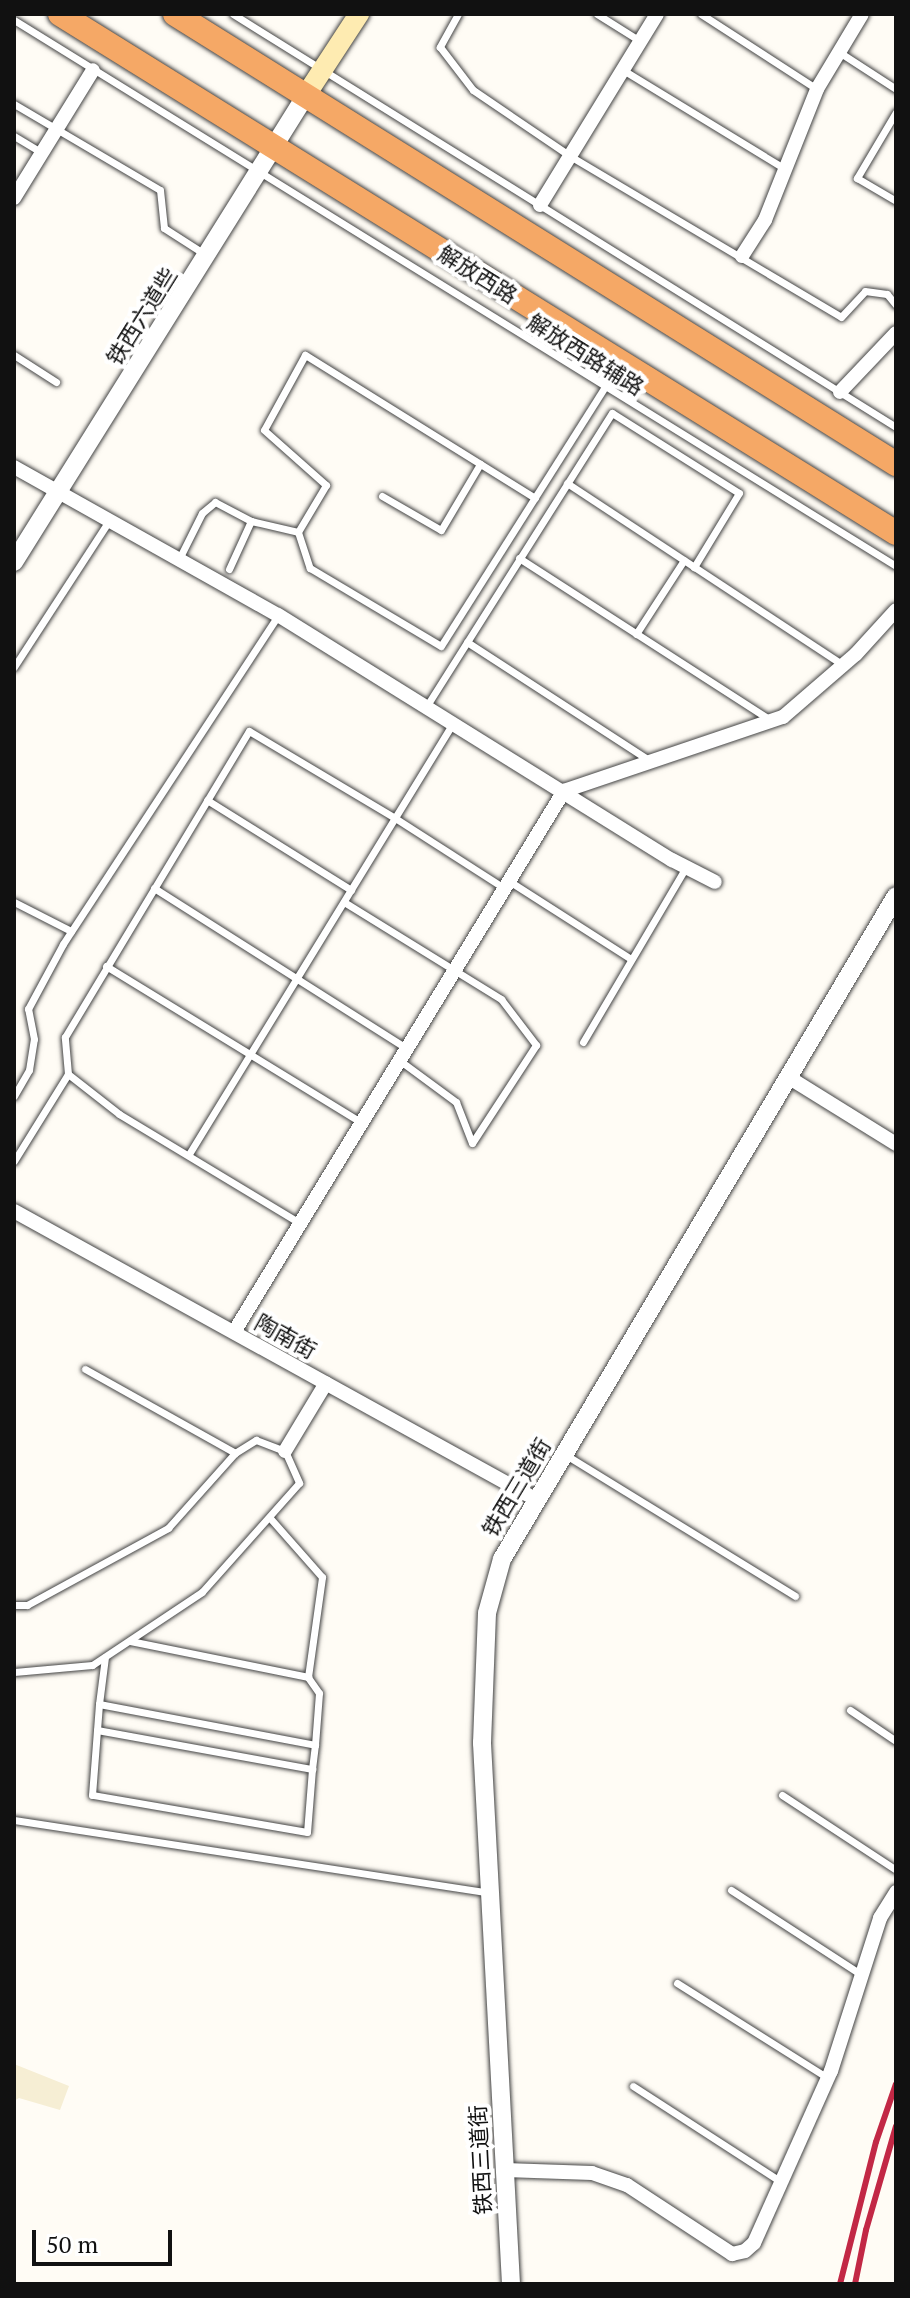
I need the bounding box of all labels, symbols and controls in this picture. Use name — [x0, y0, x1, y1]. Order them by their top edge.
street label: 解放西路 — [434, 239, 522, 309]
street label: 铁西六道些 — [101, 262, 181, 370]
street label: 解放西路辅路 — [523, 308, 649, 400]
street label: 陶南街 — [251, 1308, 321, 1364]
street label: 铁西三道街 — [476, 1433, 556, 1541]
street label: 铁西三道街 — [464, 2104, 496, 2216]
scale bar — [36, 2214, 176, 2264]
text: 50 m — [46, 2228, 98, 2260]

